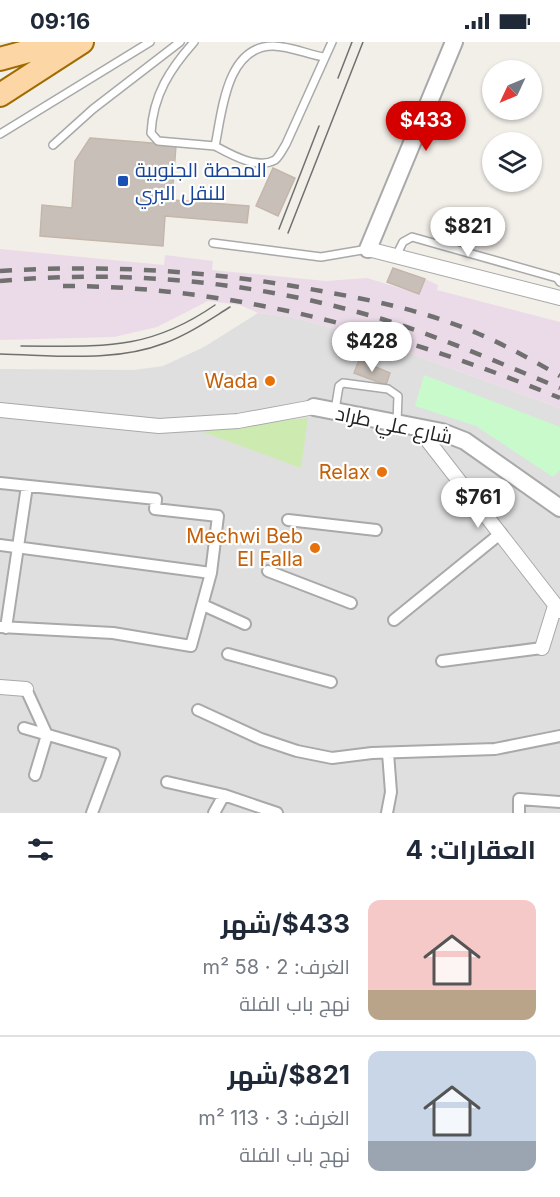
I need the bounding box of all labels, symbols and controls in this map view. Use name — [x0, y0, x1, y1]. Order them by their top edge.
text: 09:16 — [30, 8, 90, 34]
north arrow — [482, 60, 542, 120]
map controls — [482, 60, 542, 192]
pin: $433 — [390, 101, 462, 152]
text: $433 — [400, 108, 452, 132]
button: layers — [482, 132, 542, 192]
place label: المحطة الجنوبية للنقل البري — [135, 158, 267, 209]
marker: المحطة الجنوبية للنقل البري — [116, 174, 130, 188]
pin: $821 — [432, 207, 504, 258]
text: $821 — [444, 214, 492, 238]
pin: $428 — [336, 322, 408, 373]
text: $428 — [346, 329, 398, 353]
place label: Wada — [205, 369, 258, 393]
marker: Wada — [263, 374, 277, 388]
street label: شارع علي طراد — [333, 401, 455, 453]
place label: Relax — [319, 460, 370, 484]
marker: Relax — [375, 465, 389, 479]
pin: $761 — [442, 478, 514, 529]
text: $761 — [455, 485, 501, 509]
place label: Mechwi Beb El Falla — [186, 524, 303, 571]
marker: Mechwi Beb El Falla — [308, 541, 322, 555]
icon: filters — [24, 833, 57, 866]
text: العقارات: 4 — [405, 834, 536, 865]
text: $433/شهر — [221, 908, 350, 939]
icon: home — [416, 924, 488, 996]
text: الغرف: 2 · 58 m² — [203, 955, 350, 979]
text: نهج باب الفلة — [239, 992, 350, 1016]
text: $821/شهر — [228, 1059, 350, 1090]
icon: home — [416, 1075, 488, 1147]
text: الغرف: 3 · 113 m² — [198, 1106, 350, 1130]
text: نهج باب الفلة — [239, 1143, 350, 1167]

